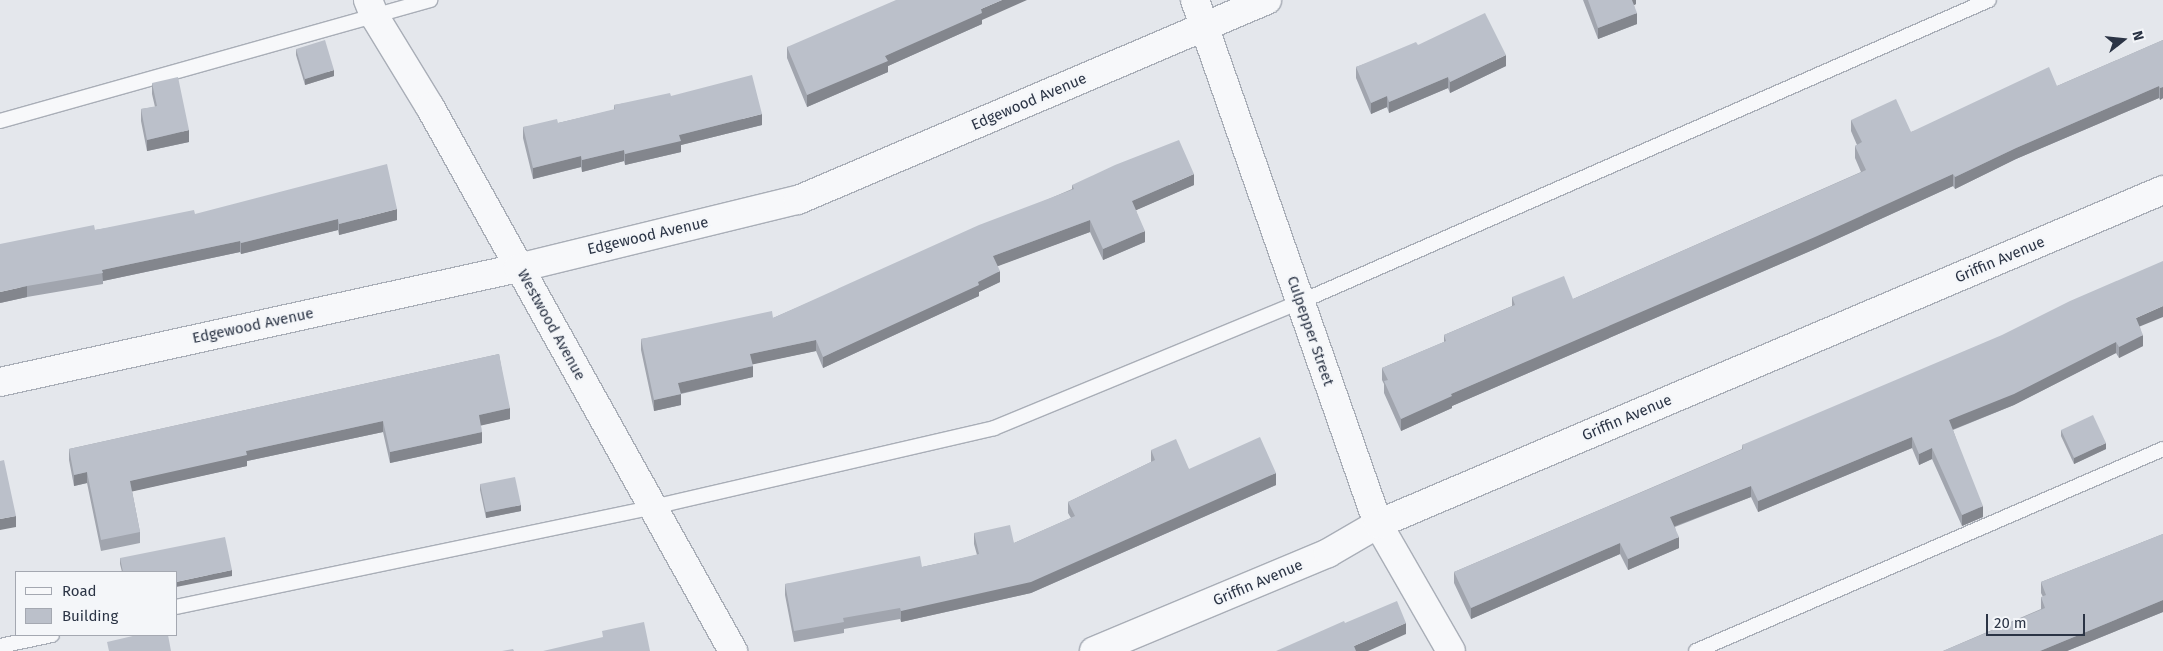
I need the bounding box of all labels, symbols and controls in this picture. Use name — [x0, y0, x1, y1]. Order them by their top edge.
north arrow — [2098, 15, 2148, 65]
text: N — [2128, 29, 2147, 43]
street label: Edgewood Avenue — [969, 70, 1089, 134]
street label: Edgewood Avenue — [586, 213, 710, 259]
street label: Griffin Avenue — [1952, 233, 2048, 287]
street label: Westwood Avenue — [513, 266, 589, 384]
street label: Culpepper Street — [1283, 274, 1337, 388]
street label: Edgewood Avenue — [191, 304, 315, 348]
street label: Griffin Avenue — [1579, 391, 1675, 445]
street label: Griffin Avenue — [1210, 556, 1306, 610]
legend — [15, 571, 178, 636]
text: Road — [62, 582, 97, 600]
scale bar — [1988, 604, 2087, 636]
text: Building — [62, 607, 118, 625]
text: 20 m — [1994, 614, 2027, 632]

